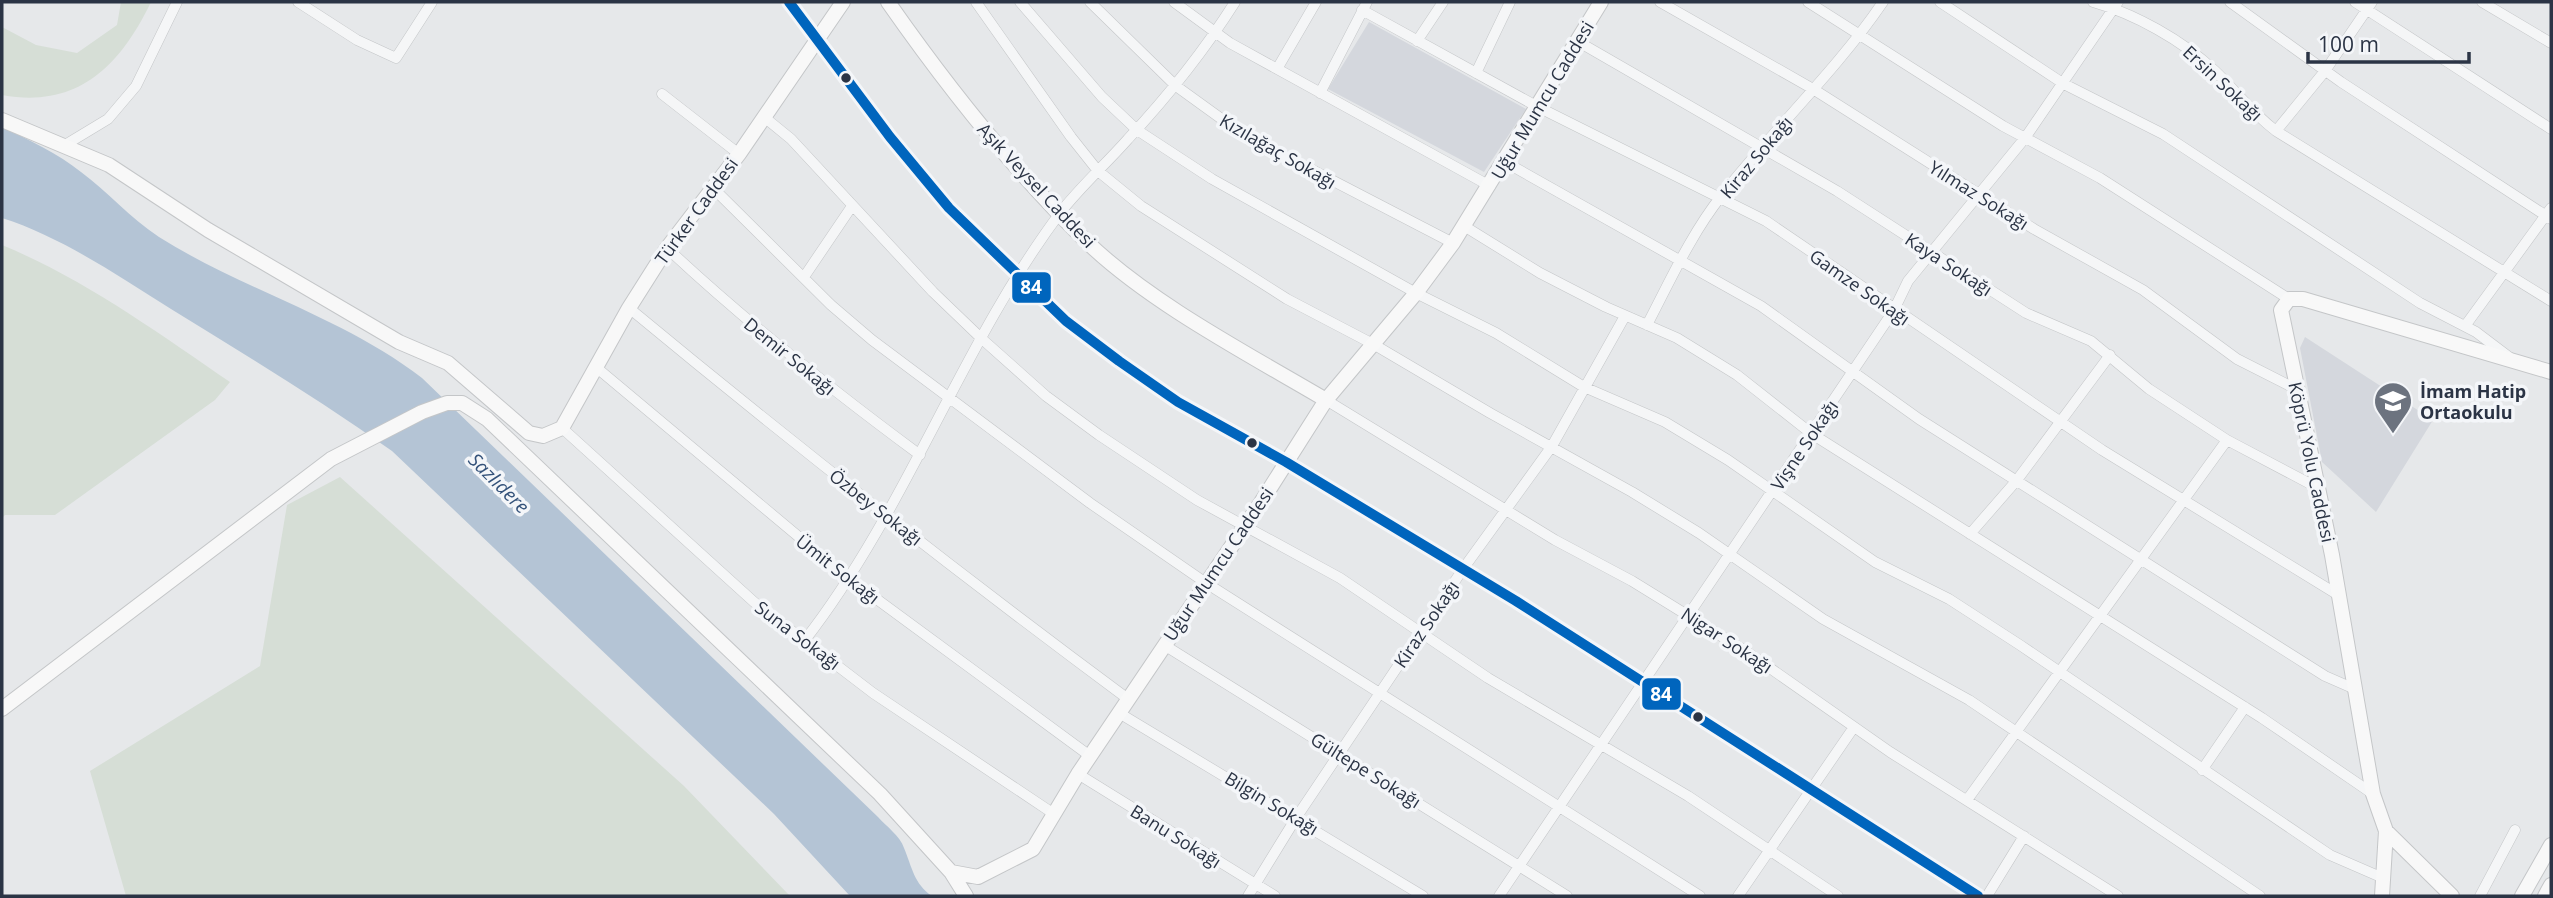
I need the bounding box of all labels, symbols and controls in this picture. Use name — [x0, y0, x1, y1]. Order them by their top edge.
street label: Uğur Mumcu Caddesi — [1485, 16, 1599, 184]
scale bar — [2308, 21, 2469, 65]
text: 100 m — [2318, 30, 2379, 58]
street label: Ersin Sokağı — [2178, 40, 2268, 126]
unlabelled marker — [839, 71, 853, 85]
street label: Kızılağaç Sokağı — [1215, 108, 1341, 194]
street label: Kiraz Sokağı — [1715, 111, 1797, 203]
street label: Aşık Veysel Caddesi — [973, 117, 1101, 253]
street label: Türker Caddesi — [649, 153, 743, 269]
street label: Yılmaz Sokağı — [1925, 155, 2033, 235]
street label: Kaya Sokağı — [1901, 227, 1997, 301]
street label: Gamze Sokağı — [1805, 243, 1915, 331]
line badge: 84 — [1011, 271, 1052, 304]
text: 84 — [1020, 274, 1042, 300]
street label: Demir Sokağı — [739, 312, 841, 400]
street label: Köprü Yolu Caddesi — [2283, 379, 2341, 545]
place label: İmam Hatip Ortaokulu — [2420, 379, 2526, 424]
school or university icon: İmam Hatip Ortaokulu — [2372, 380, 2414, 435]
street label: Vişne Sokağı — [1765, 395, 1843, 495]
unlabelled marker — [1245, 436, 1259, 450]
water label: Sazlıdere — [463, 447, 535, 519]
street label: Özbey Sokağı — [825, 463, 927, 551]
street label: Uğur Mumcu Caddesi — [1158, 482, 1278, 646]
street label: Ümit Sokağı — [791, 529, 885, 609]
street label: Kiraz Sokağı — [1388, 576, 1464, 672]
street label: Suna Sokağı — [750, 595, 846, 675]
street label: Nigar Sokağı — [1677, 602, 1777, 678]
line badge: 84 — [1641, 677, 1682, 711]
text: 84 — [1650, 681, 1672, 707]
unlabelled marker — [1691, 710, 1705, 724]
street label: Gültepe Sokağı — [1306, 727, 1426, 813]
street label: Bilgin Sokağı — [1221, 766, 1323, 840]
street label: Banu Sokağı — [1126, 799, 1226, 873]

